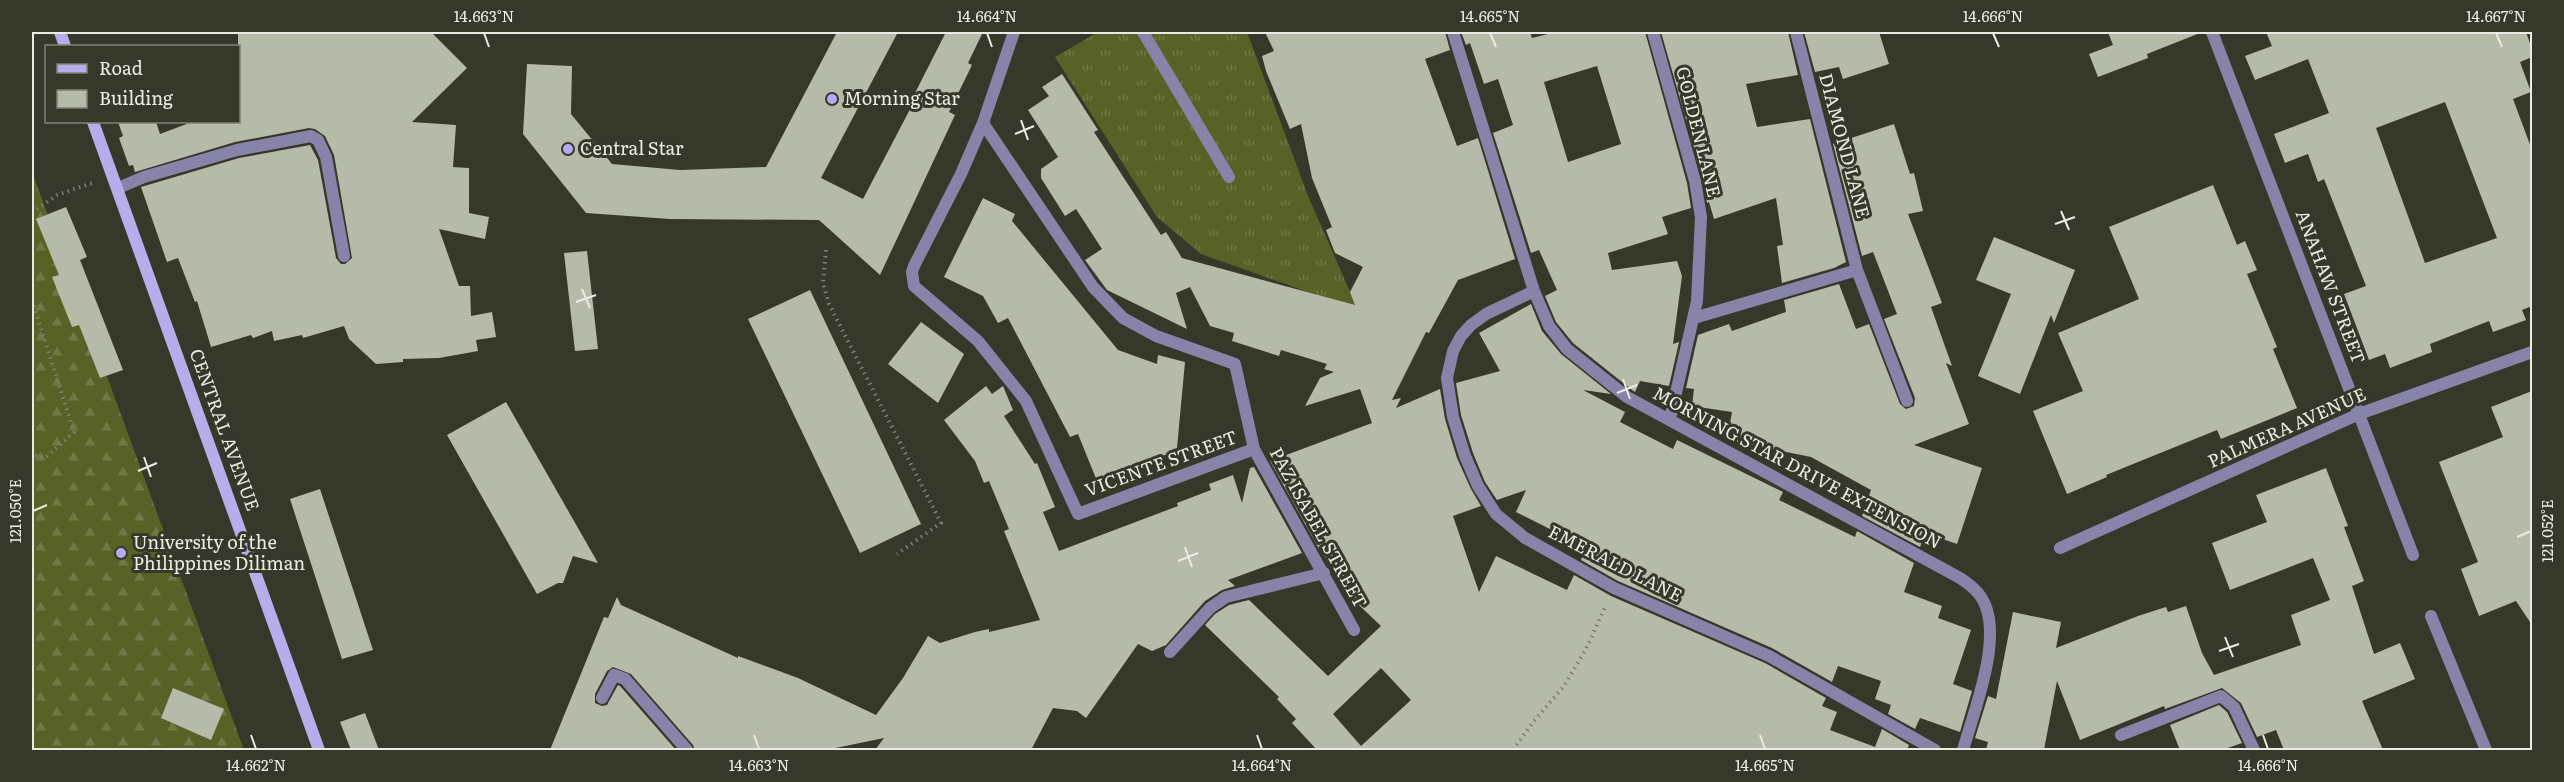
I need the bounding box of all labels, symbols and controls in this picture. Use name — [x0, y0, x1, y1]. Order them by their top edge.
text: 14.663°N — [454, 4, 514, 27]
text: 14.664°N — [957, 4, 1017, 27]
text: 14.665°N — [1460, 4, 1520, 27]
text: 14.666°N — [1963, 4, 2023, 27]
text: 14.667°N — [2466, 4, 2526, 27]
legend — [45, 45, 240, 123]
text: Road — [99, 54, 143, 81]
street label: GOLDEN LANE — [1670, 63, 1729, 200]
street label: DIAMOND LANE — [1813, 70, 1878, 221]
text: Building — [99, 84, 174, 111]
place label: Morning Star — [844, 84, 960, 111]
marker: Morning Star — [825, 92, 839, 106]
place label: Central Star — [580, 134, 684, 161]
marker: Central Star — [561, 142, 575, 156]
street label: ANAHAW STREET — [2290, 206, 2373, 367]
street label: CENTRAL AVENUE — [184, 345, 267, 514]
street label: MORNING STAR DRIVE EXTENSION — [1648, 379, 1947, 555]
street label: PALMERA AVENUE — [2203, 380, 2370, 474]
street label: VICENTE STREET — [1080, 422, 1241, 503]
street label: PAZ ISABEL STREET — [1264, 442, 1375, 613]
text: 121.050°E — [3, 479, 26, 543]
text: 121.052°E — [2535, 499, 2558, 563]
street label: EMERALD LANE — [1544, 517, 1687, 608]
place label: University of the Philippines Diliman — [133, 528, 305, 576]
marker: University of the Philippines Diliman — [114, 546, 128, 560]
text: 14.662°N — [226, 753, 286, 776]
text: 14.663°N — [729, 753, 789, 776]
text: 14.664°N — [1232, 753, 1292, 776]
text: 14.665°N — [1735, 753, 1795, 776]
text: 14.666°N — [2238, 753, 2298, 776]

